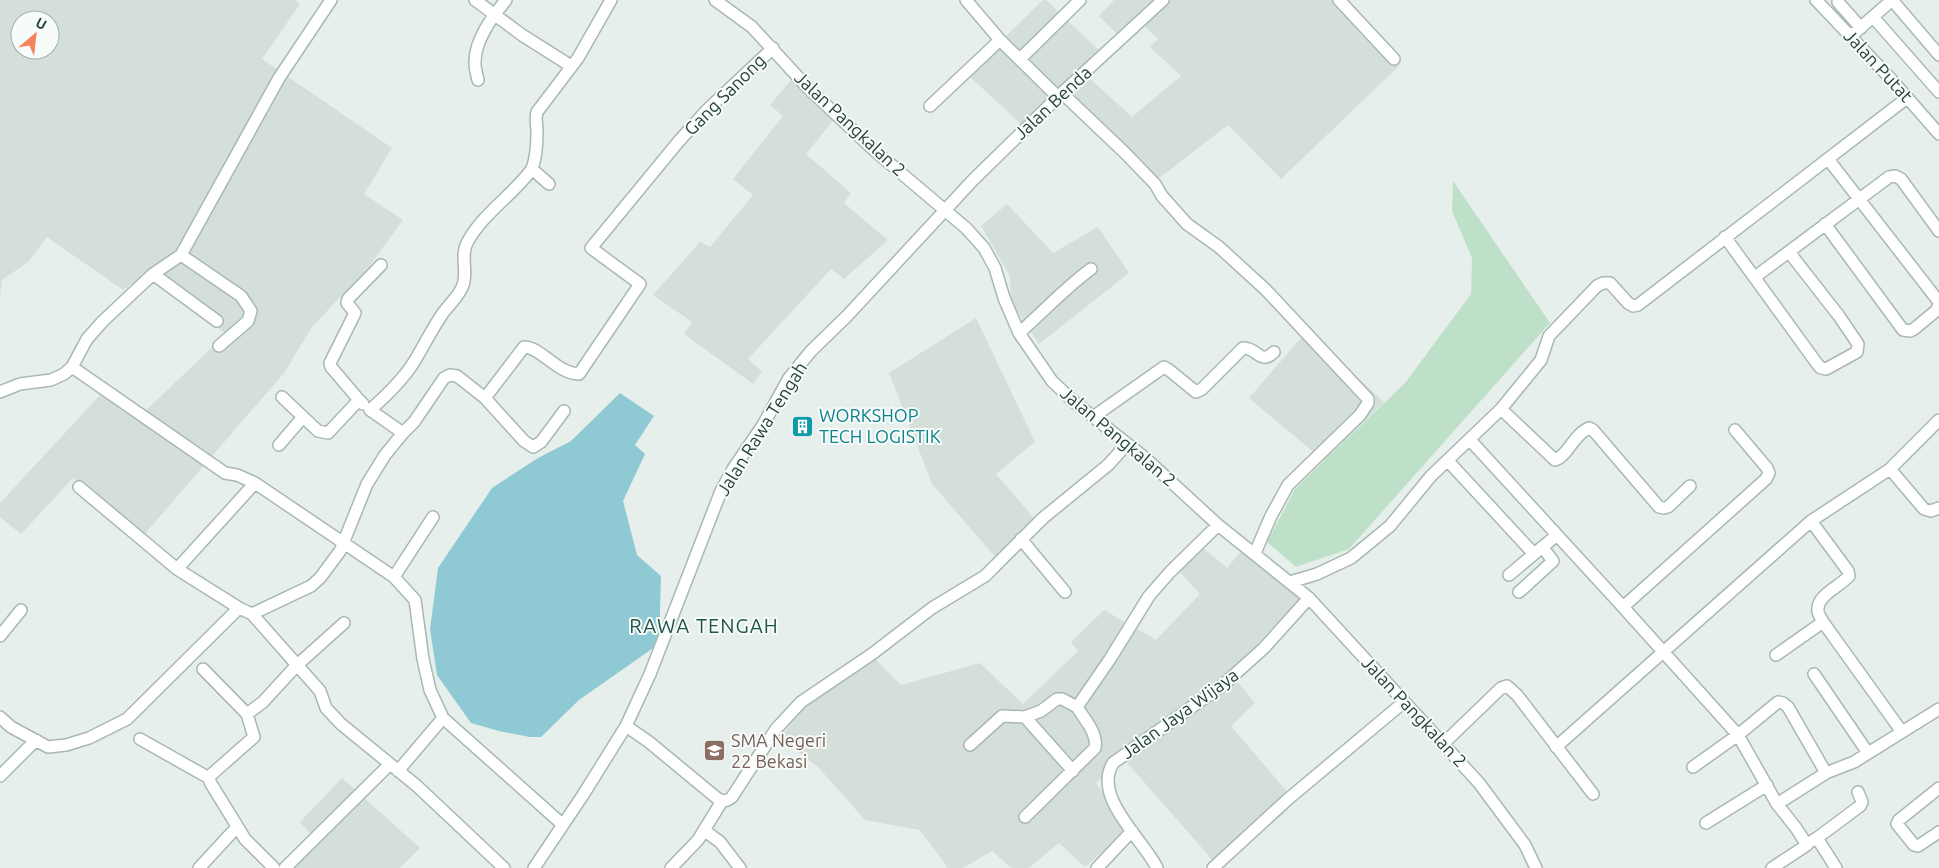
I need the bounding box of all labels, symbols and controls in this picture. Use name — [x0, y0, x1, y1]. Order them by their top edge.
north arrow — [10, 10, 60, 60]
text: U — [33, 14, 49, 33]
street label: Jalan Putat — [1840, 25, 1917, 105]
street label: Gang Sanong — [680, 50, 769, 139]
street label: Jalan Benda — [1010, 62, 1095, 143]
street label: Jalan Pangkalan 2 — [791, 67, 910, 180]
street label: Jalan Rawa Tengah — [712, 358, 810, 499]
street label: Jalan Pangkalan 2 — [1057, 382, 1180, 490]
place label: WORKSHOP TECH LOGISTIK — [819, 405, 941, 446]
building icon: WORKSHOP TECH LOGISTIK — [791, 414, 815, 438]
district label: RAWA TENGAH — [629, 614, 779, 637]
street label: Jalan Pangkalan 2 — [1358, 652, 1471, 771]
street label: Jalan Jaya Wijaya — [1117, 664, 1242, 762]
place label: SMA Negeri 22 Bekasi — [731, 730, 826, 771]
school or university icon: SMA Negeri 22 Bekasi — [703, 739, 727, 763]

